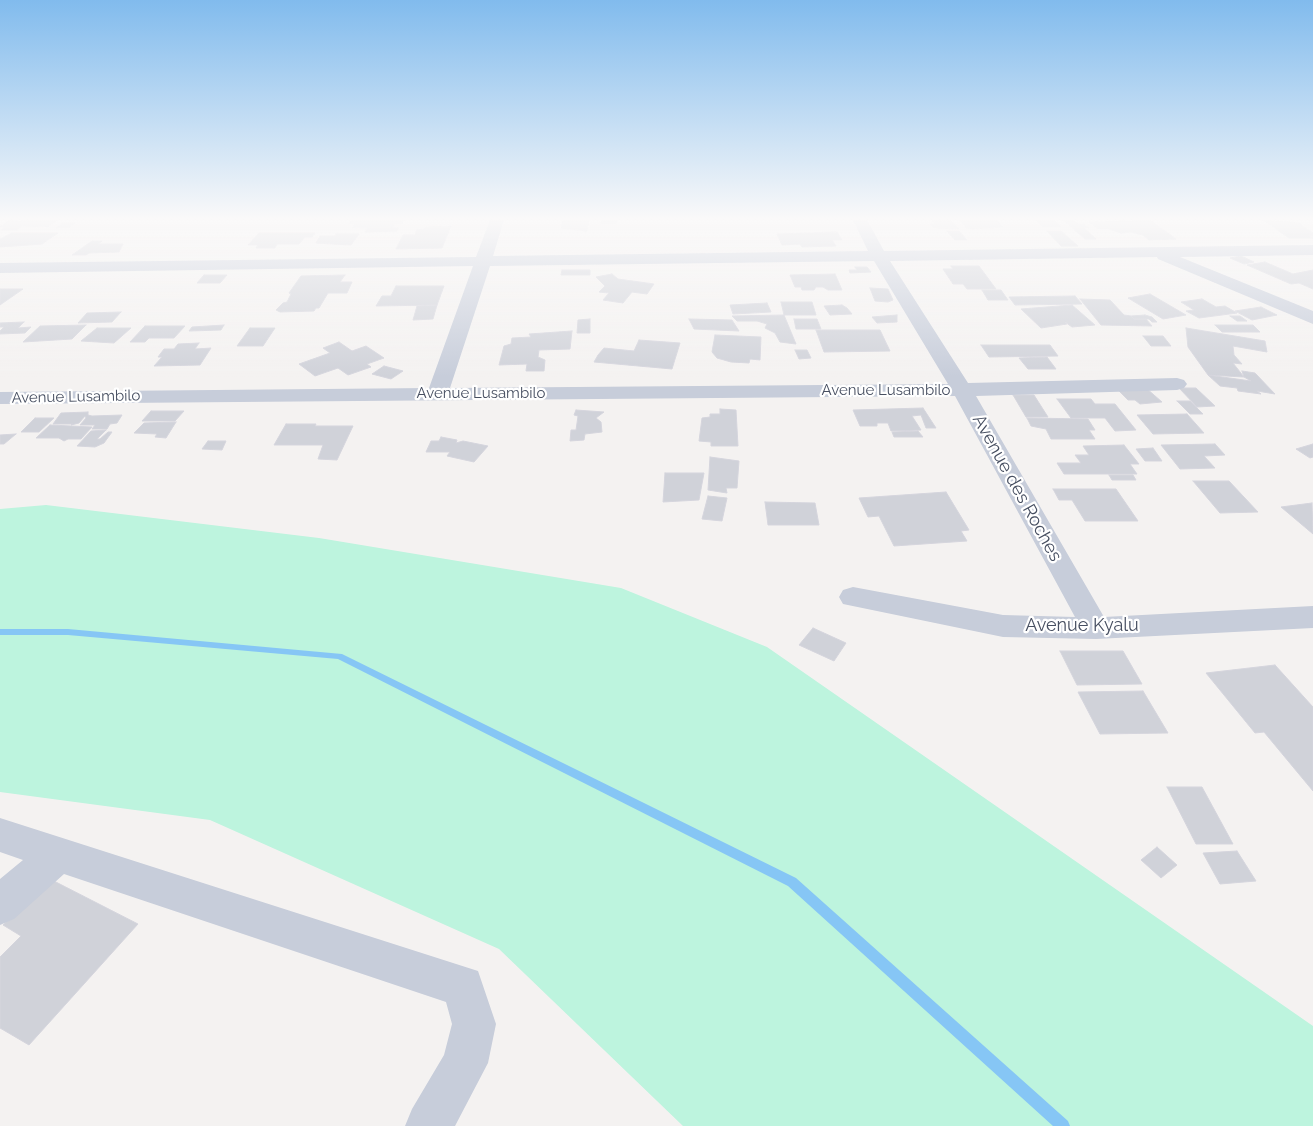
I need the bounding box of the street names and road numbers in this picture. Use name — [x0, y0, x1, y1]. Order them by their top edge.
street label: Avenue Lusambilo — [822, 381, 950, 399]
street label: Avenue Lusambilo — [417, 384, 545, 402]
street label: Avenue Lusambilo — [11, 387, 141, 407]
street label: Avenue des Roches — [968, 411, 1066, 565]
street label: Avenue Kyalu — [1025, 615, 1139, 637]

